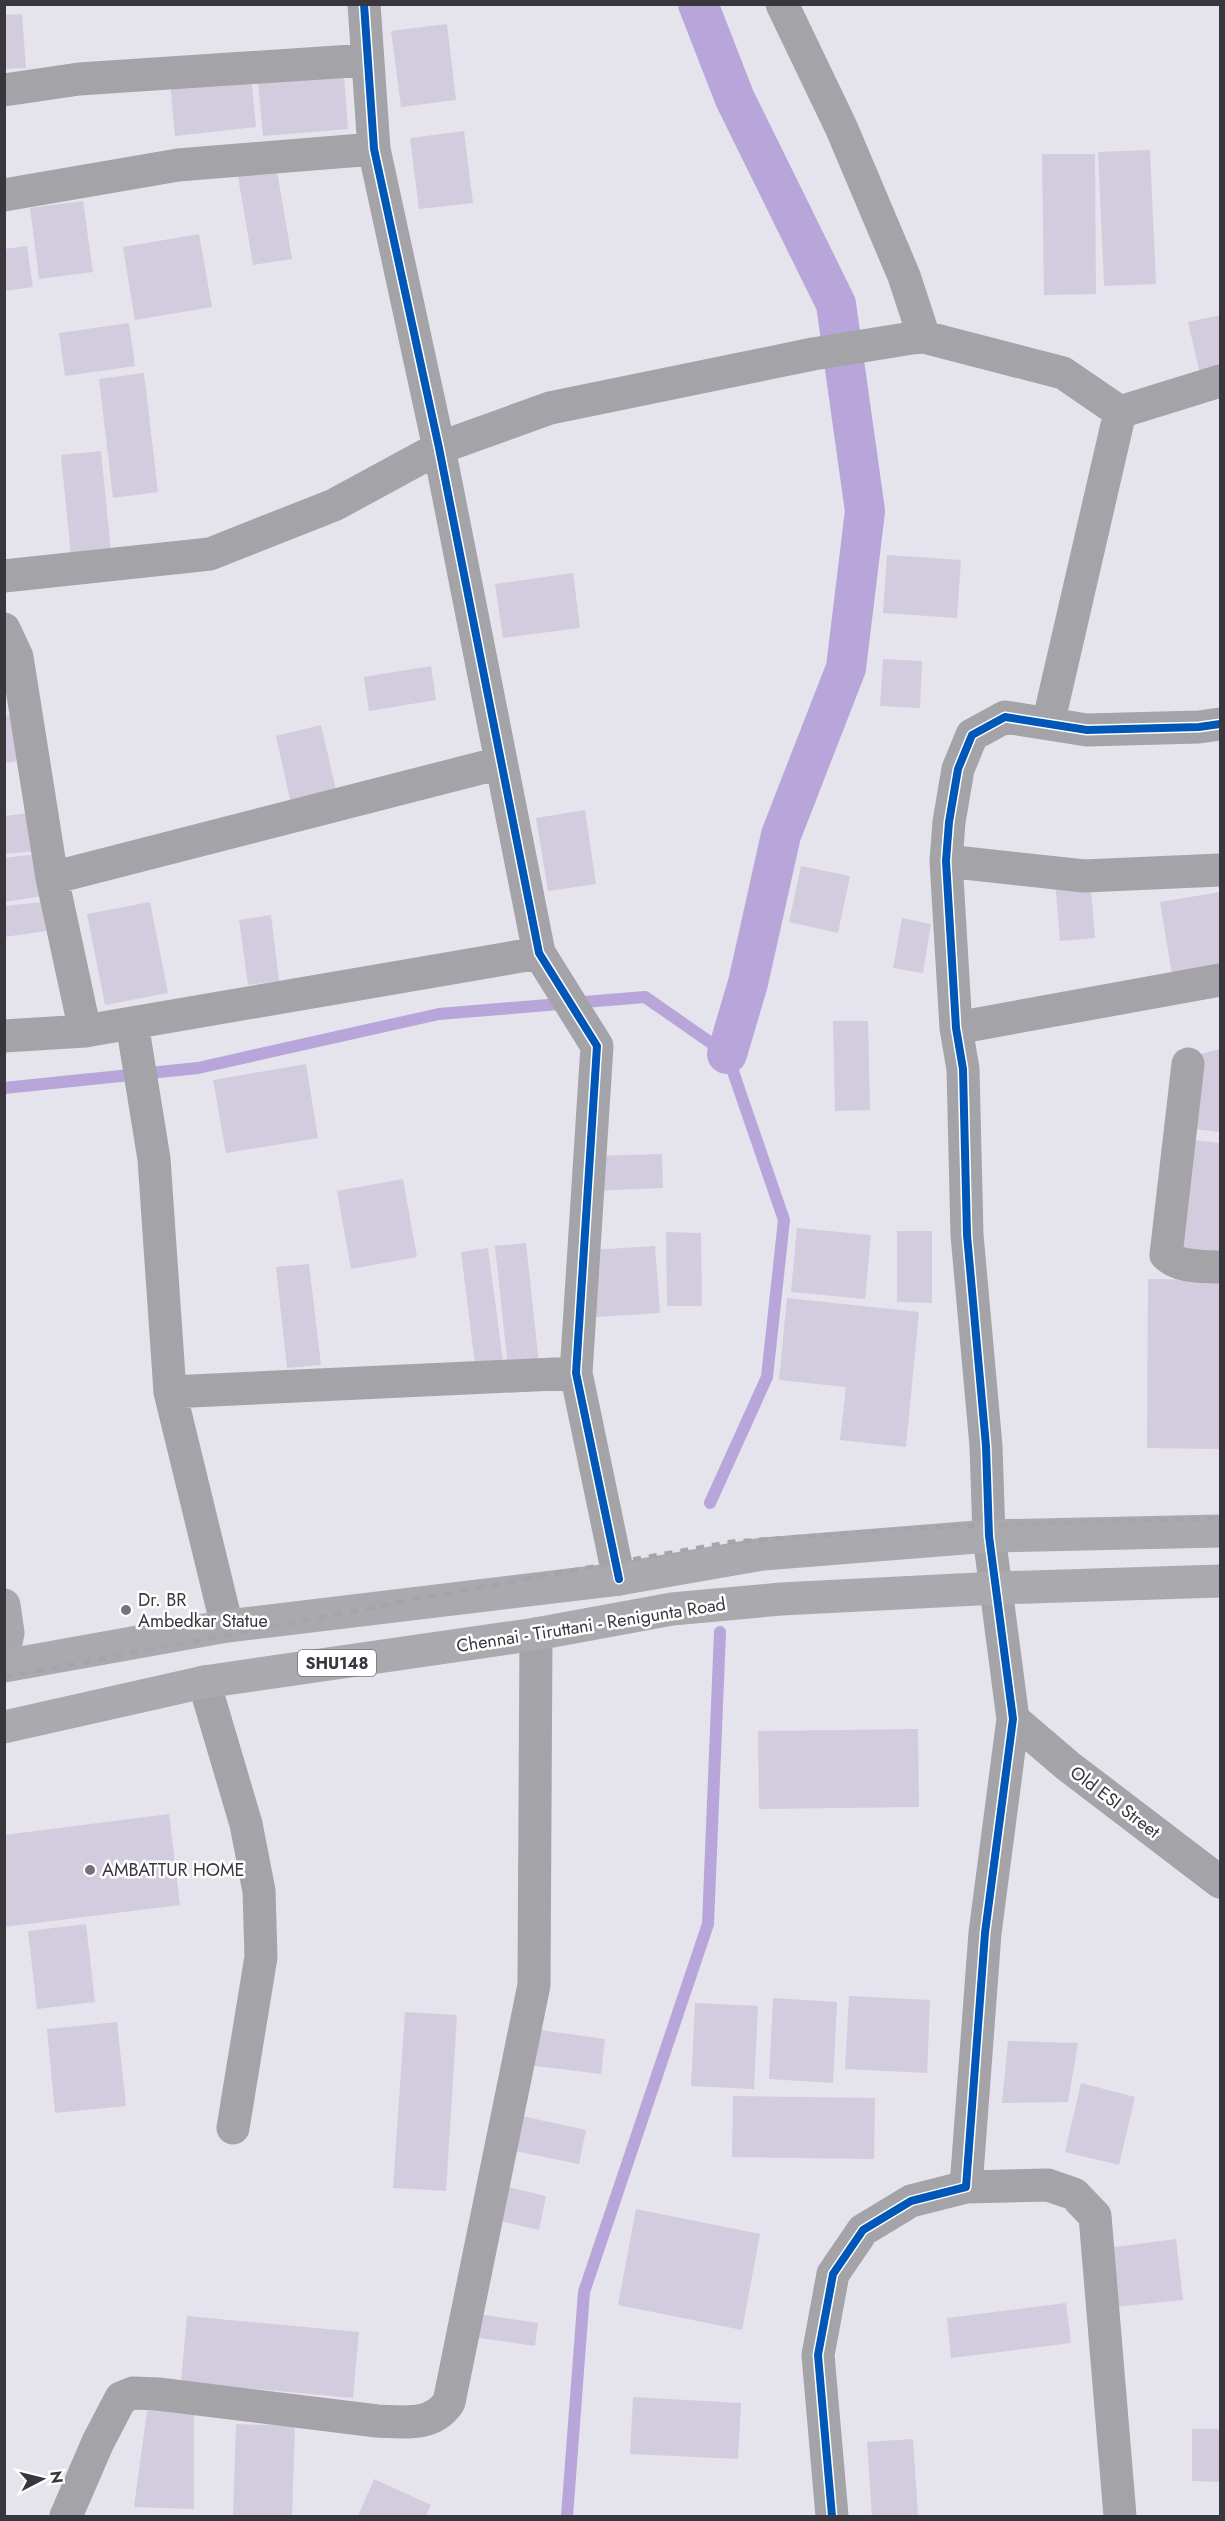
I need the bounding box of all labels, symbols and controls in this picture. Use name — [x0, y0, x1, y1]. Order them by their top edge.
place label: Dr. BR Ambedkar Statue — [138, 1587, 268, 1634]
street label: Chennai - Tiruttani - Renigunta Road — [454, 1591, 728, 1659]
marker: Dr. BR Ambedkar Statue — [119, 1603, 133, 1617]
road number: SHU148 — [298, 1650, 376, 1676]
street label: Old ESI Street — [1065, 1760, 1166, 1845]
place label: AMBATTUR HOME — [102, 1857, 244, 1883]
marker: AMBATTUR HOME — [83, 1863, 97, 1877]
north arrow — [12, 2449, 72, 2509]
text: N — [44, 2470, 69, 2485]

